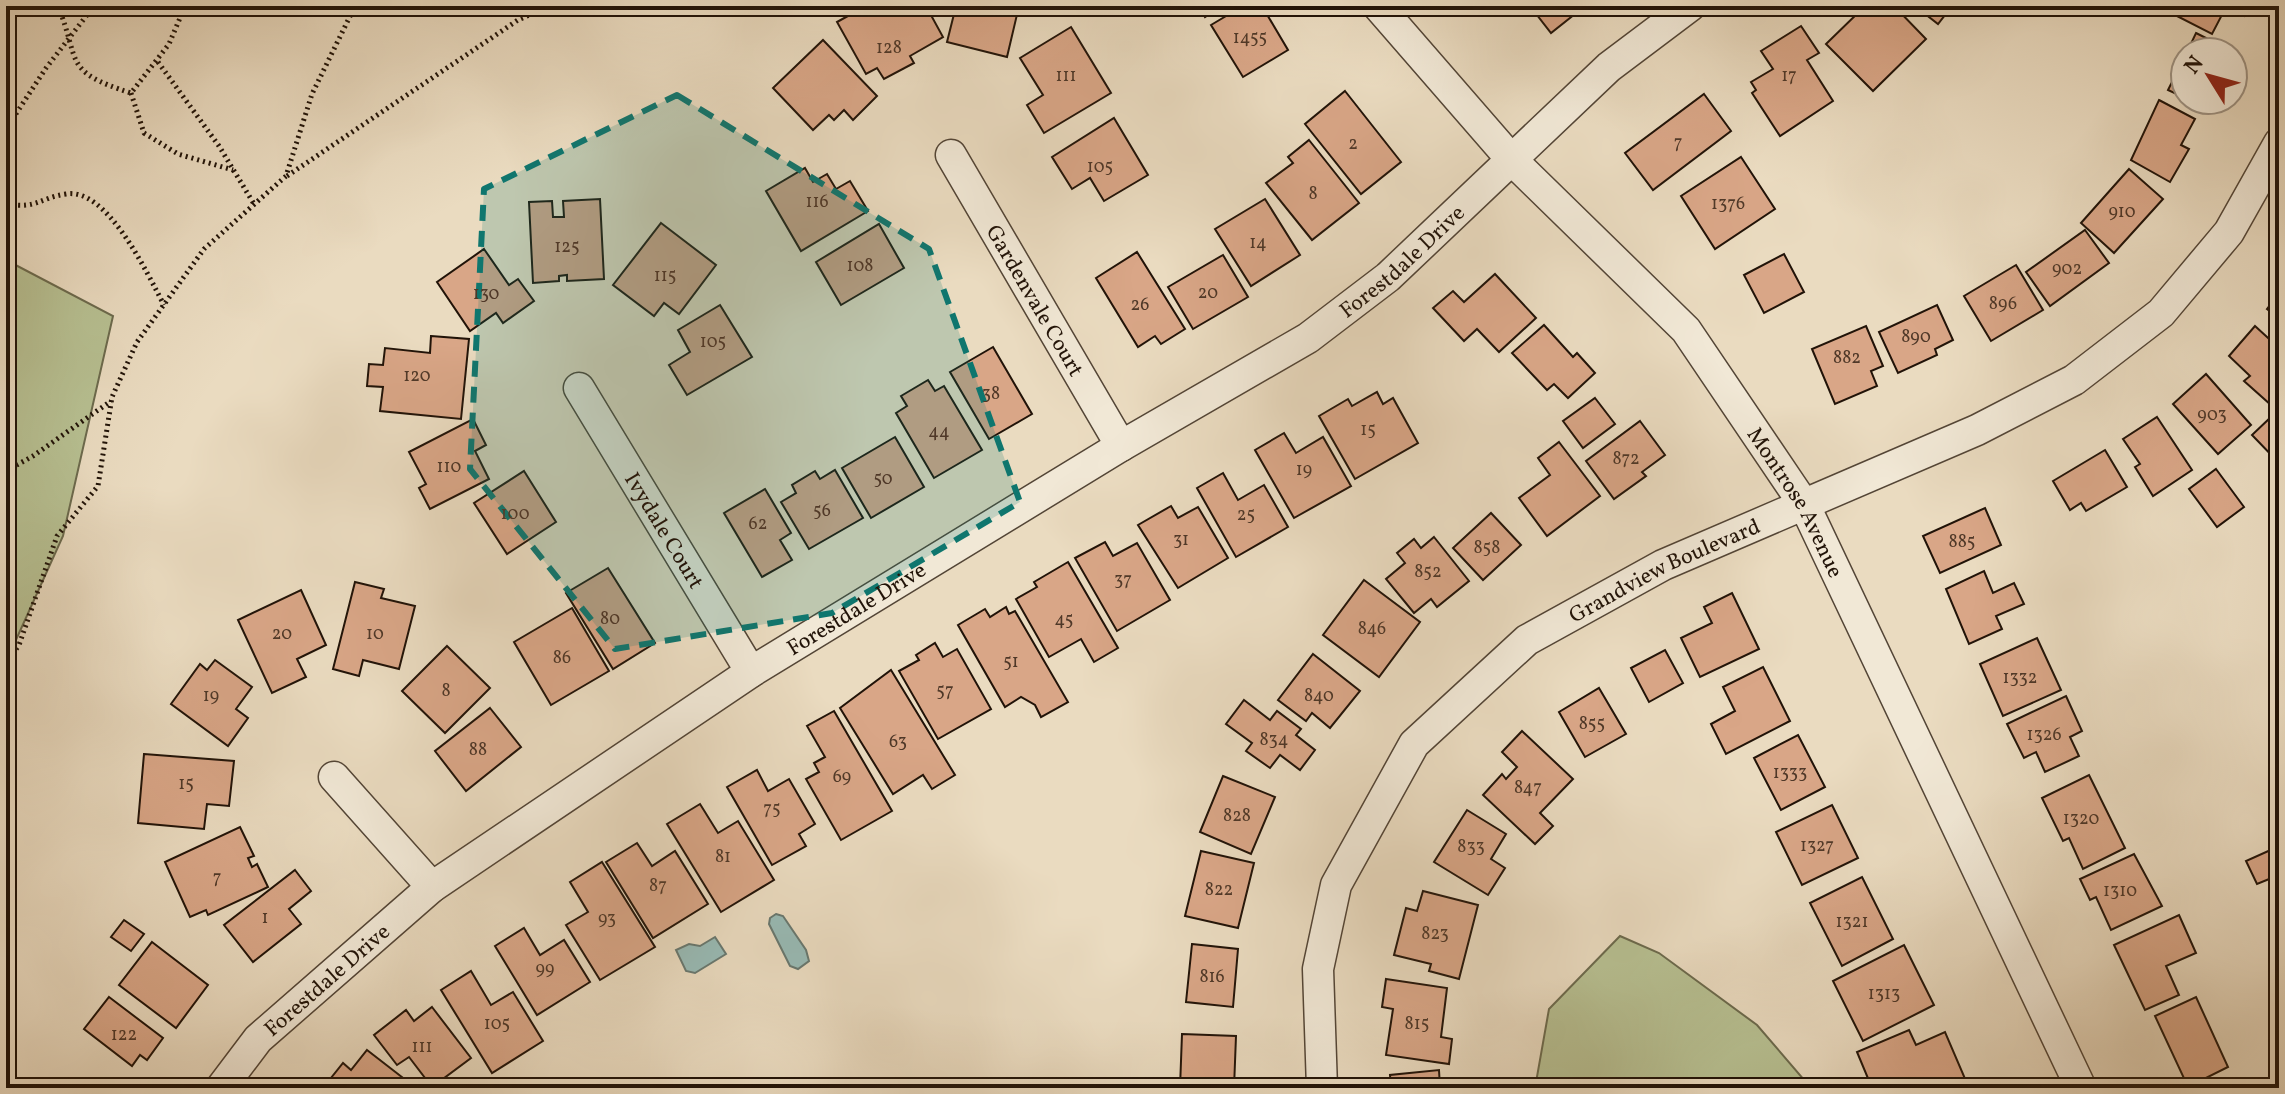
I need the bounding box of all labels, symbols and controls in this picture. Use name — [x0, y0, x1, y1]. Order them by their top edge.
house number: 1455 — [1233, 26, 1267, 51]
house number: 128 — [876, 36, 902, 61]
north arrow — [2169, 36, 2249, 116]
text: N — [2178, 50, 2212, 81]
house number: 111 — [1056, 64, 1076, 89]
house number: 17 — [1781, 64, 1797, 89]
house number: 7 — [1674, 131, 1682, 156]
house number: 2 — [1348, 132, 1358, 157]
house number: 105 — [1087, 155, 1113, 180]
house number: 8 — [1308, 182, 1318, 207]
house number: 116 — [805, 190, 829, 215]
house number: 1376 — [1711, 192, 1745, 217]
street label: Forestdale Drive — [1334, 199, 1473, 327]
house number: 910 — [2108, 200, 2136, 225]
street label: Gardenvale Court — [977, 220, 1090, 383]
house number: 14 — [1249, 231, 1267, 256]
house number: 125 — [554, 235, 580, 260]
house number: 108 — [847, 254, 873, 279]
house number: 902 — [2052, 257, 2082, 282]
house number: 115 — [654, 264, 676, 289]
house number: 20 — [1198, 281, 1218, 306]
house number: 130 — [473, 282, 500, 307]
house number: 896 — [1989, 292, 2017, 317]
house number: 26 — [1131, 293, 1149, 318]
house number: 890 — [1901, 325, 1931, 350]
house number: 105 — [700, 330, 726, 355]
house number: 882 — [1833, 346, 1861, 371]
house number: 120 — [403, 364, 431, 389]
house number: 38 — [982, 382, 1000, 407]
house number: 903 — [2197, 403, 2227, 428]
house number: 15 — [1360, 418, 1376, 443]
house number: 44 — [928, 420, 950, 445]
street label: Montrose Avenue — [1738, 422, 1850, 583]
house number: 872 — [1612, 447, 1640, 472]
house number: 110 — [437, 455, 462, 480]
house number: 19 — [1296, 458, 1312, 483]
street label: Ivydale Court — [616, 467, 710, 596]
house number: 50 — [873, 467, 893, 492]
house number: 56 — [813, 499, 831, 524]
house number: 100 — [501, 502, 530, 527]
house number: 25 — [1237, 503, 1255, 528]
house number: 62 — [749, 512, 767, 537]
street label: Grandview Boulevard — [1564, 512, 1766, 632]
house number: 31 — [1173, 528, 1189, 553]
house number: 885 — [1949, 530, 1975, 555]
house number: 858 — [1474, 536, 1500, 561]
street label: Forestdale Drive — [782, 556, 933, 665]
house number: 852 — [1414, 560, 1442, 585]
house number: 37 — [1114, 568, 1132, 593]
house number: 80 — [600, 607, 620, 632]
house number: 45 — [1055, 608, 1073, 633]
house number: 846 — [1358, 617, 1386, 642]
house number: 20 — [272, 622, 292, 647]
house number: 10 — [366, 622, 384, 647]
house number: 86 — [553, 646, 571, 671]
house number: 51 — [1003, 650, 1019, 675]
house number: 1332 — [2003, 666, 2038, 691]
house number: 8 — [441, 679, 451, 704]
house number: 57 — [936, 679, 954, 704]
house number: 19 — [203, 684, 219, 709]
house number: 840 — [1304, 684, 1334, 709]
house number: 855 — [1579, 712, 1605, 737]
house number: 1326 — [2027, 723, 2062, 748]
house number: 834 — [1259, 728, 1289, 753]
house number: 63 — [889, 730, 907, 755]
house number: 88 — [469, 738, 487, 763]
house number: 1333 — [1773, 761, 1807, 786]
house number: 69 — [833, 765, 851, 790]
house number: 15 — [178, 772, 194, 797]
house number: 847 — [1514, 776, 1542, 801]
house number: 75 — [763, 797, 781, 822]
house number: 828 — [1223, 804, 1251, 829]
house number: 1320 — [2063, 807, 2099, 832]
house number: 1327 — [1800, 834, 1834, 859]
house number: 833 — [1457, 835, 1485, 860]
house number: 81 — [715, 845, 731, 870]
house number: 7 — [213, 866, 221, 891]
house number: 87 — [649, 874, 667, 899]
house number: 822 — [1205, 878, 1233, 903]
house number: 1310 — [2103, 879, 2137, 904]
house number: 1 — [262, 906, 268, 931]
house number: 93 — [598, 907, 616, 932]
house number: 1321 — [1836, 910, 1868, 935]
street label: Forestdale Drive — [258, 918, 398, 1045]
house number: 823 — [1421, 922, 1449, 947]
house number: 99 — [536, 957, 554, 982]
house number: 816 — [1199, 965, 1225, 990]
house number: 1313 — [1868, 982, 1900, 1007]
house number: 105 — [484, 1012, 510, 1037]
house number: 815 — [1405, 1012, 1429, 1037]
house number: 122 — [111, 1023, 137, 1048]
house number: 111 — [412, 1035, 432, 1060]

